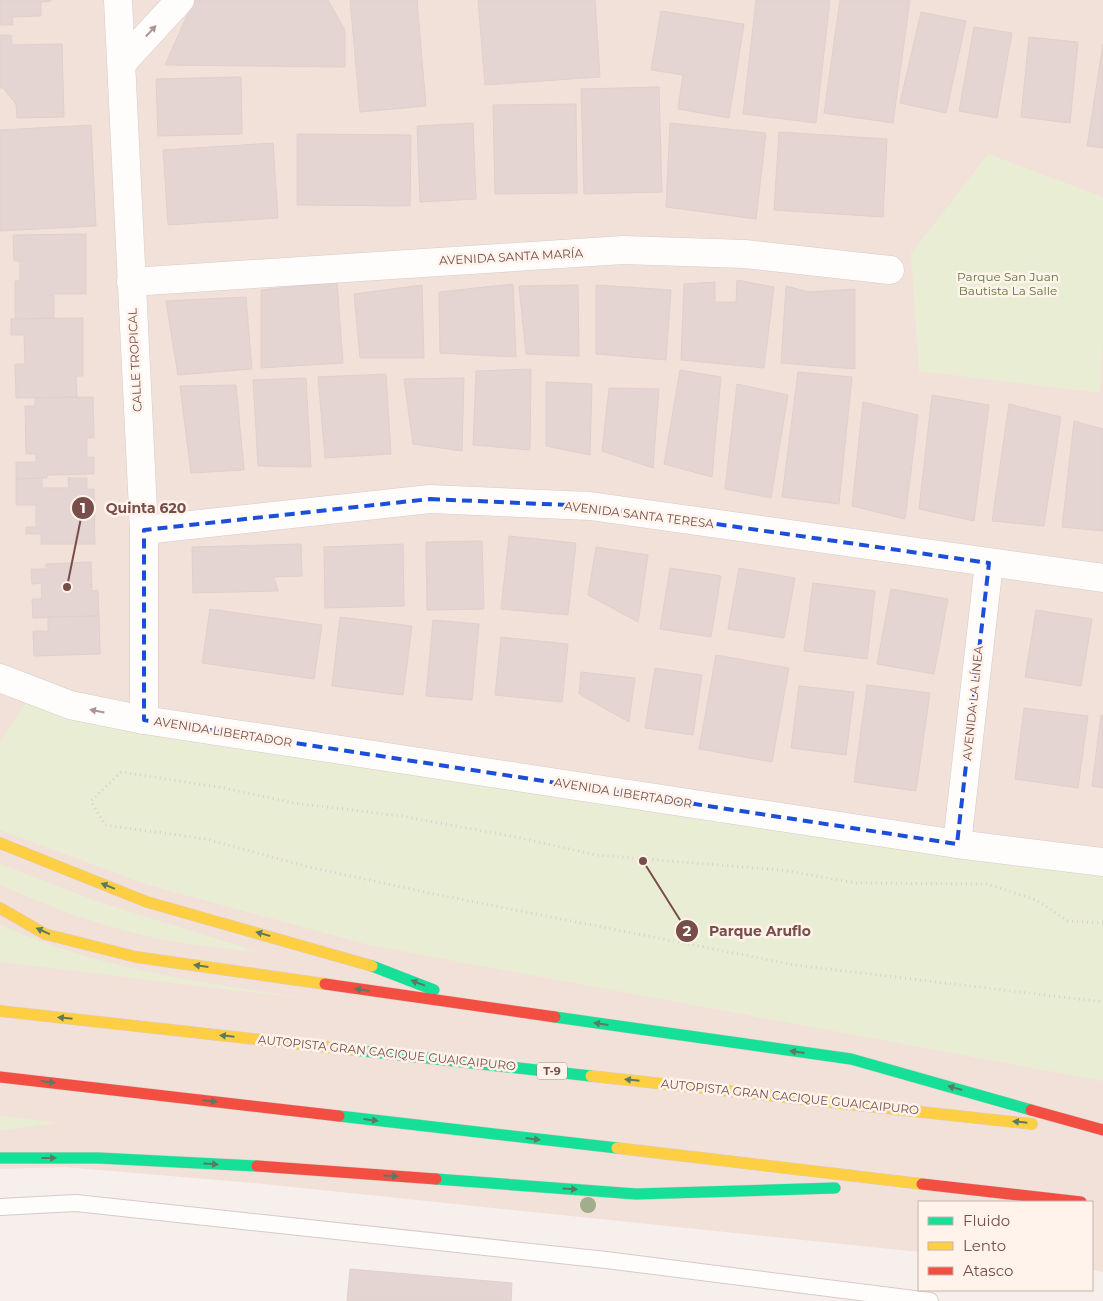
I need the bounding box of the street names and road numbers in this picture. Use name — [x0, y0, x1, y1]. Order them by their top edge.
street label: AVENIDA SANTA MARÍA — [439, 245, 584, 268]
street label: CALLE TROPICAL — [124, 308, 145, 412]
street label: AVENIDA SANTA TERESA — [563, 498, 715, 531]
street label: AVENIDA LA LÍNEA — [959, 644, 986, 761]
street label: AVENIDA LIBERTADOR — [153, 713, 293, 750]
street label: AVENIDA LIBERTADOR — [553, 774, 693, 811]
street label: AUTOPISTA GRAN CACIQUE GUAICAIPURO — [257, 1031, 517, 1074]
road number: T-9 — [537, 1062, 567, 1080]
street label: AUTOPISTA GRAN CACIQUE GUAICAIPURO — [660, 1075, 920, 1118]

